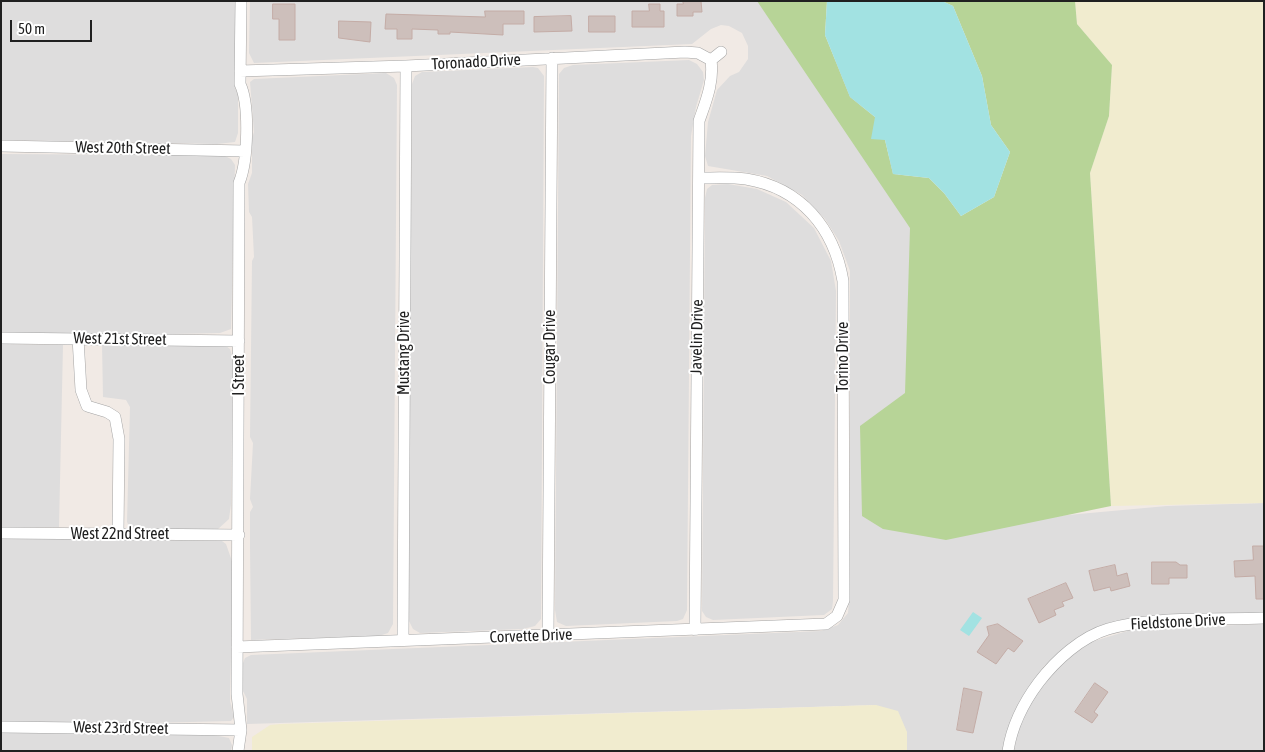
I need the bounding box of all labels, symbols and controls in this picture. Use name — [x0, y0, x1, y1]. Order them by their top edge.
scale bar — [12, 10, 95, 42]
text: 50 m — [18, 20, 45, 37]
street label: Toronado Drive — [431, 50, 521, 74]
street label: West 20th Street — [75, 138, 171, 158]
street label: Javelin Drive — [687, 299, 707, 375]
street label: Cougar Drive — [540, 310, 560, 384]
street label: Mustang Drive — [394, 311, 414, 395]
street label: Torino Drive — [833, 322, 853, 392]
street label: West 21st Street — [73, 329, 167, 349]
street label: I Street — [229, 354, 249, 396]
street label: West 22nd Street — [71, 524, 169, 544]
street label: Fieldstone Drive — [1130, 610, 1226, 634]
street label: Corvette Drive — [489, 625, 573, 647]
street label: West 23rd Street — [73, 718, 169, 738]

